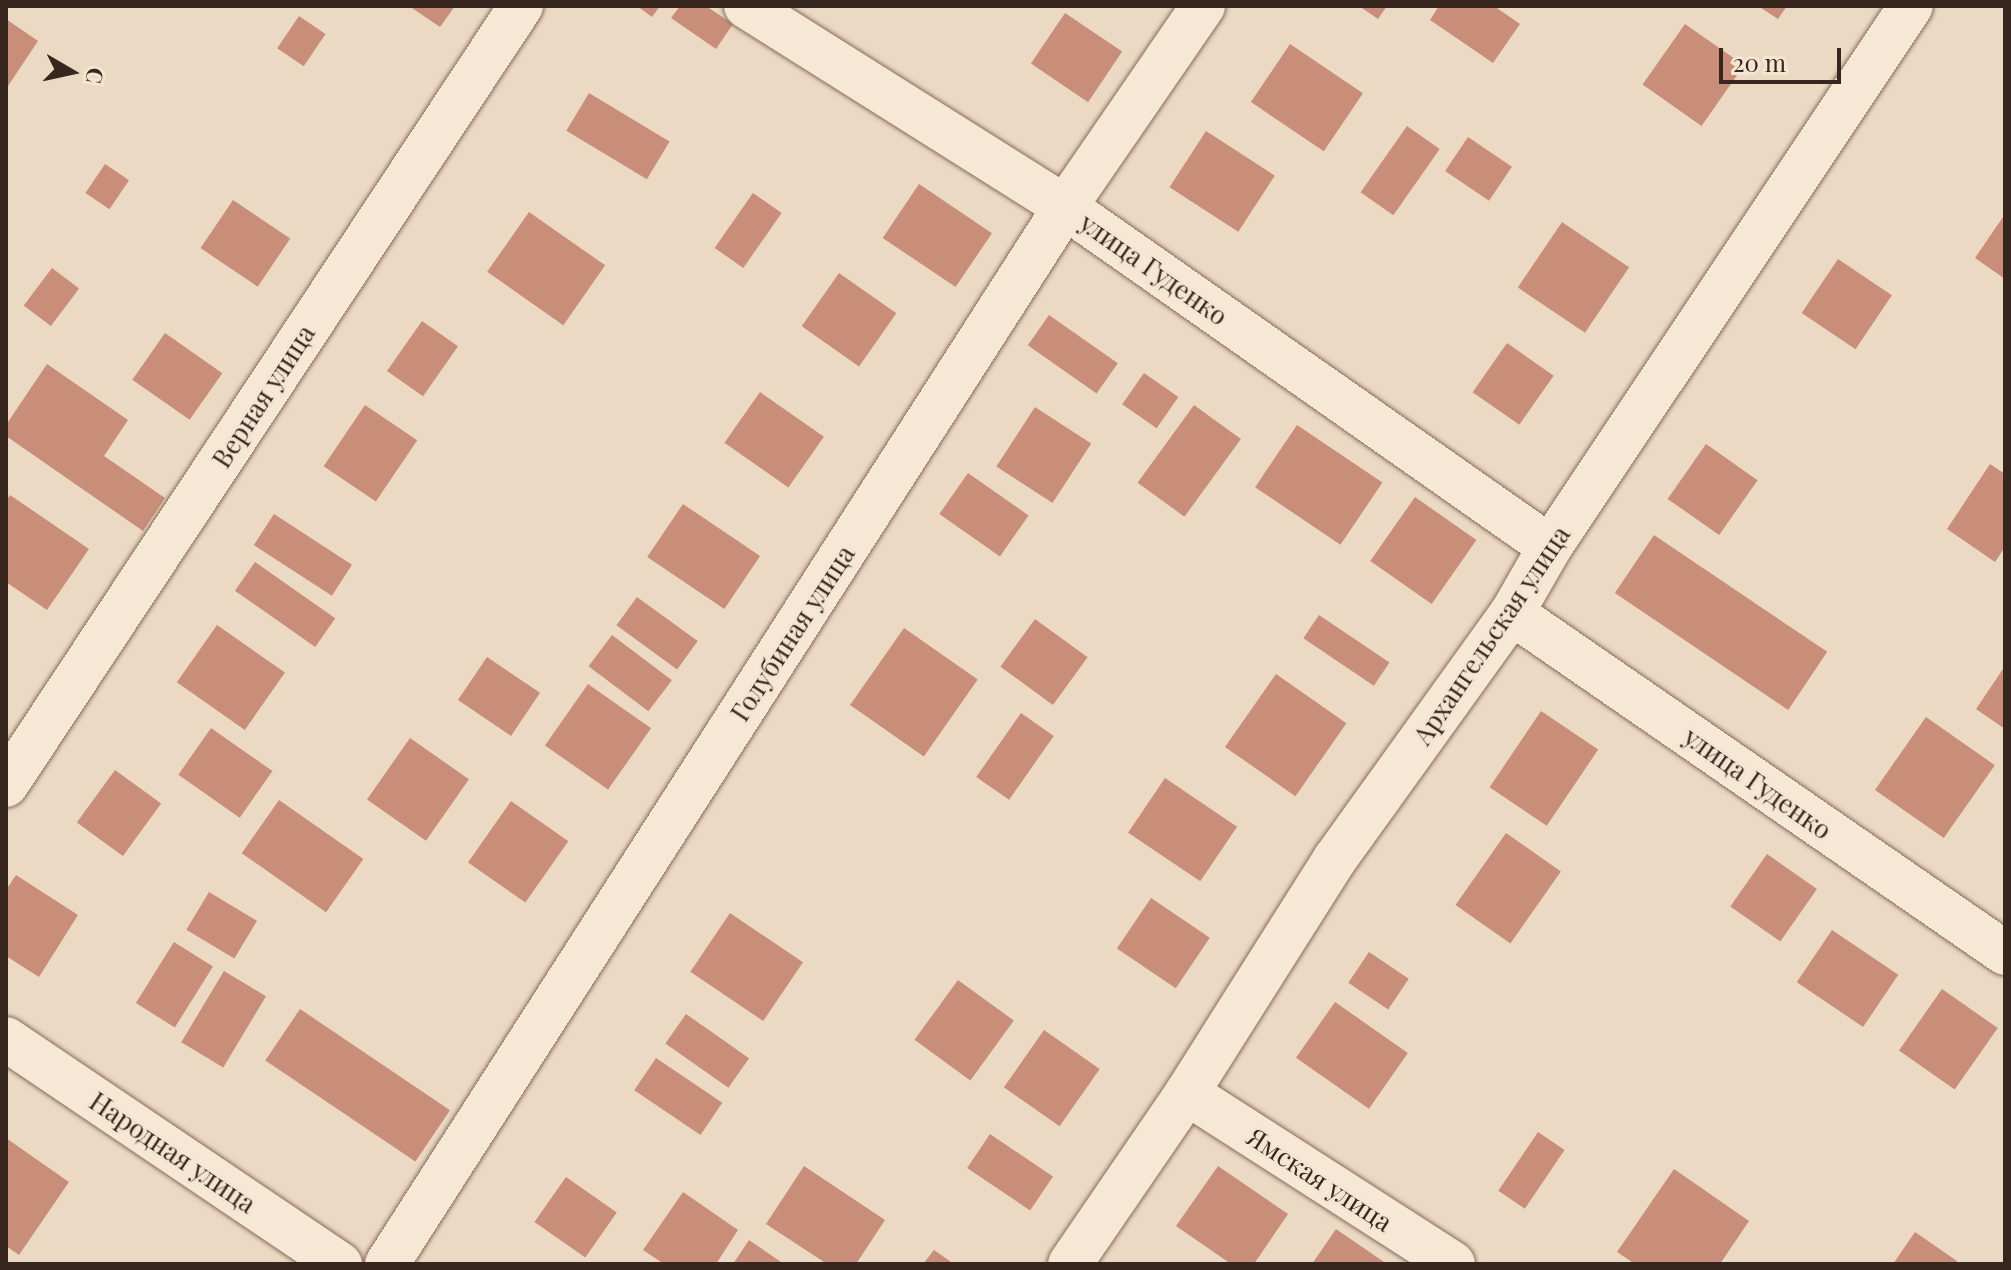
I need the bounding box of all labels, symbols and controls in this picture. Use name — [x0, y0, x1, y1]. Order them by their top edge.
north arrow — [32, 32, 112, 112]
scale bar — [1723, 32, 1845, 82]
text: 20 m — [1733, 46, 1786, 78]
text: С — [80, 66, 112, 86]
street label: улица Гуденко — [1074, 207, 1234, 331]
street label: Верная улица — [205, 319, 321, 473]
street label: Архангельская улица — [1406, 520, 1576, 750]
street label: Голубиная улица — [724, 539, 860, 727]
street label: улица Гуденко — [1678, 721, 1838, 845]
street label: Народная улица — [84, 1085, 262, 1219]
street label: Ямская улица — [1242, 1121, 1398, 1237]

